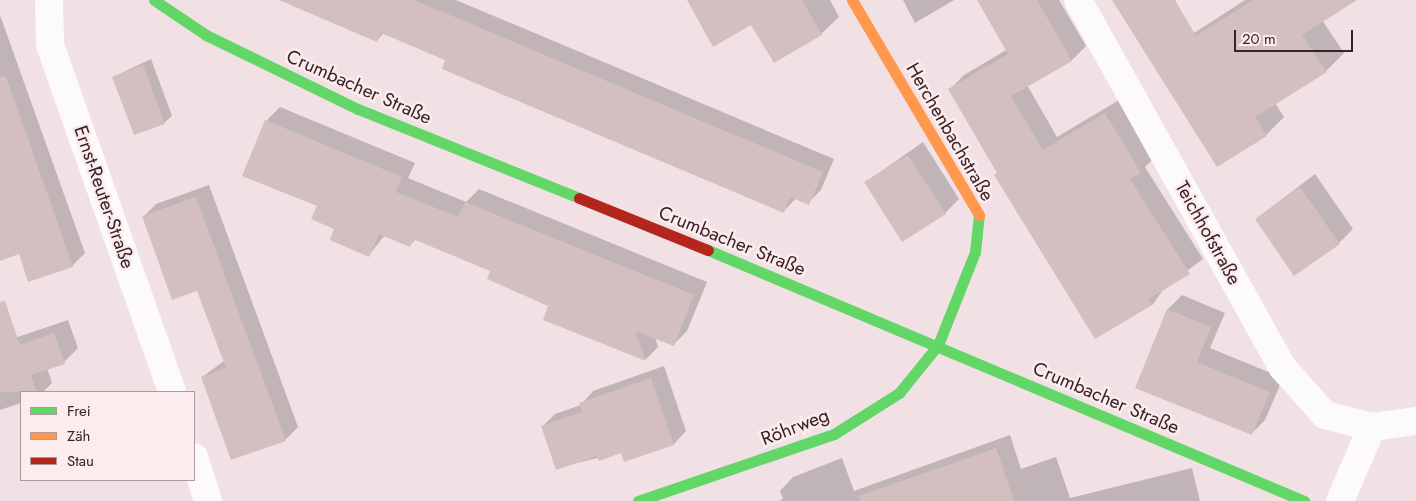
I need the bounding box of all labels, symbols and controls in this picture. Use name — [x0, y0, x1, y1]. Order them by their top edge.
scale bar — [1236, 20, 1355, 52]
text: 20 m — [1242, 28, 1276, 50]
street label: Crumbacher Straße — [283, 45, 435, 129]
street label: Herchenbachstraße — [901, 59, 999, 205]
street label: Ernst-Reuter-Straße — [69, 123, 139, 271]
street label: Teichhofstraße — [1170, 177, 1246, 289]
street label: Crumbacher Straße — [655, 201, 809, 281]
street label: Crumbacher Straße — [1030, 357, 1182, 439]
legend — [20, 391, 195, 481]
text: Frei — [67, 400, 91, 422]
street label: Röhrweg — [758, 404, 832, 450]
text: Zäh — [67, 425, 90, 447]
text: Stau — [67, 450, 94, 472]

